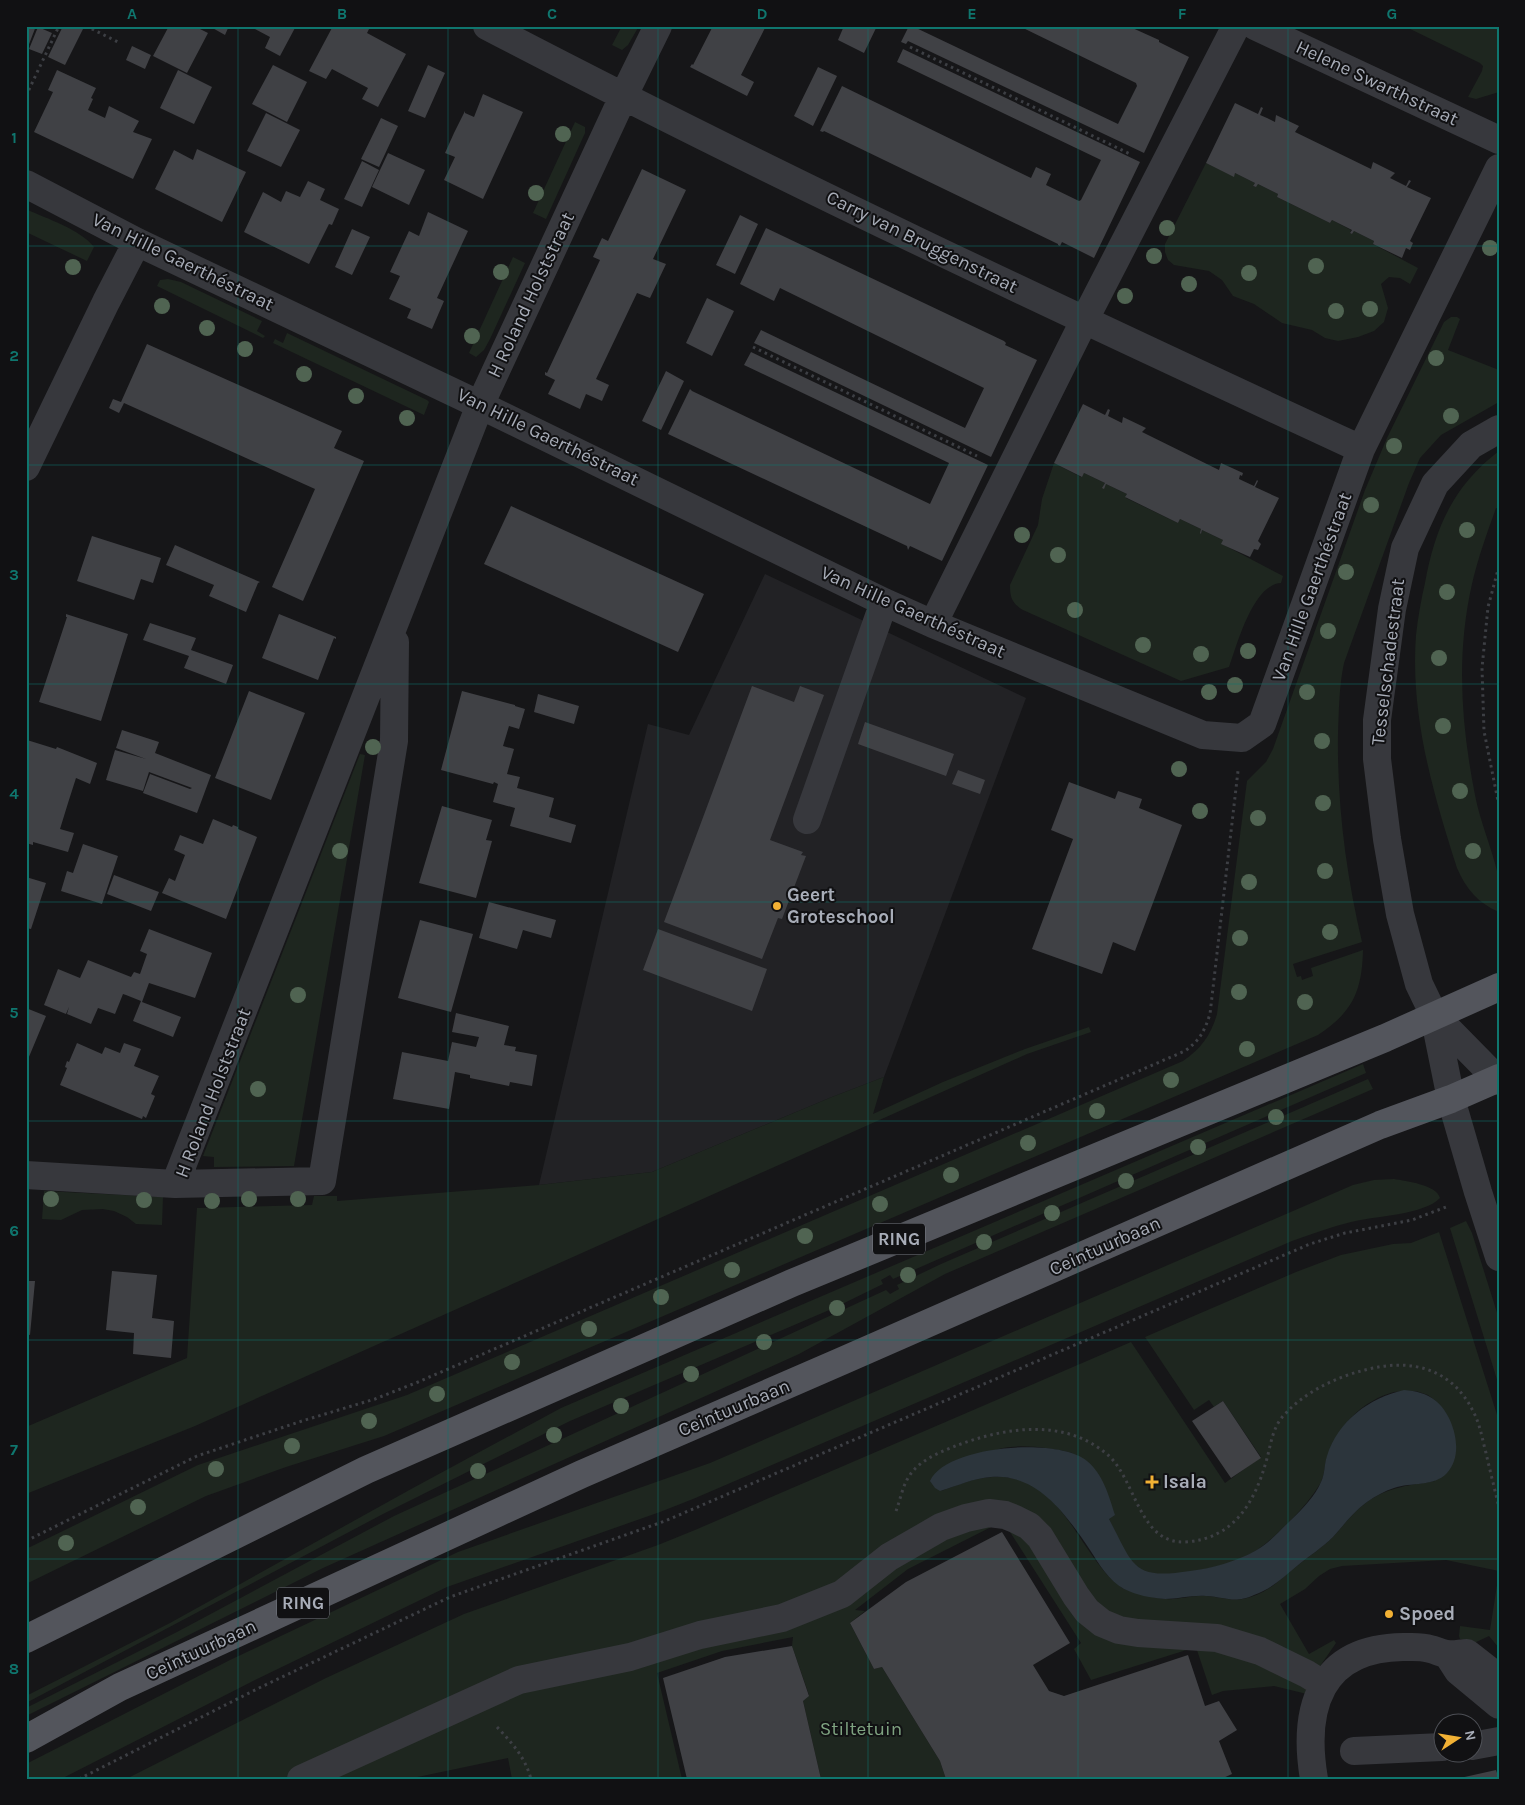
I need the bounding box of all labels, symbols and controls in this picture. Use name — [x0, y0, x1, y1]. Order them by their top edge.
text: A — [127, 4, 137, 23]
text: B — [337, 4, 347, 23]
text: C — [547, 4, 557, 23]
text: D — [757, 4, 768, 23]
text: E — [967, 4, 977, 23]
text: F — [1178, 4, 1187, 23]
text: G — [1387, 4, 1397, 23]
street label: Helene Swarthstraat — [1292, 36, 1462, 130]
text: 1 — [11, 128, 17, 147]
street label: Carry van Bruggenstraat — [823, 186, 1021, 298]
street label: Van Hille Gaerthéstraat — [89, 208, 277, 316]
street label: H Roland Holststraat — [483, 209, 579, 381]
text: 2 — [9, 346, 19, 365]
street label: Van Hille Gaerthéstraat — [454, 383, 642, 491]
street label: Van Hille Gaerthéstraat — [1268, 489, 1356, 685]
street label: Van Hille Gaerthéstraat — [817, 561, 1009, 663]
text: 3 — [9, 565, 19, 584]
street label: Tesselschadestraat — [1367, 577, 1409, 747]
text: 4 — [9, 784, 19, 803]
place label: Geert Groteschool — [787, 884, 895, 928]
marker: Geert Groteschool — [771, 900, 783, 912]
text: 5 — [9, 1003, 19, 1022]
street label: H Roland Holststraat — [171, 1005, 255, 1181]
street label: Ceintuurbaan — [1046, 1212, 1164, 1280]
text: 6 — [9, 1221, 19, 1240]
road number: RING — [873, 1224, 925, 1254]
street label: Ceintuurbaan — [675, 1375, 793, 1441]
text: 7 — [10, 1440, 18, 1459]
place label: Isala — [1163, 1471, 1207, 1493]
marker: Isala — [1145, 1475, 1159, 1489]
road number: RING — [277, 1588, 329, 1619]
place label: Spoed — [1399, 1603, 1455, 1625]
marker: Spoed — [1383, 1608, 1395, 1620]
street label: Ceintuurbaan — [142, 1615, 260, 1685]
text: 8 — [9, 1659, 19, 1678]
north arrow — [1432, 1712, 1482, 1762]
park label: Stiltetuin — [820, 1718, 902, 1740]
text: N — [1461, 1729, 1480, 1742]

